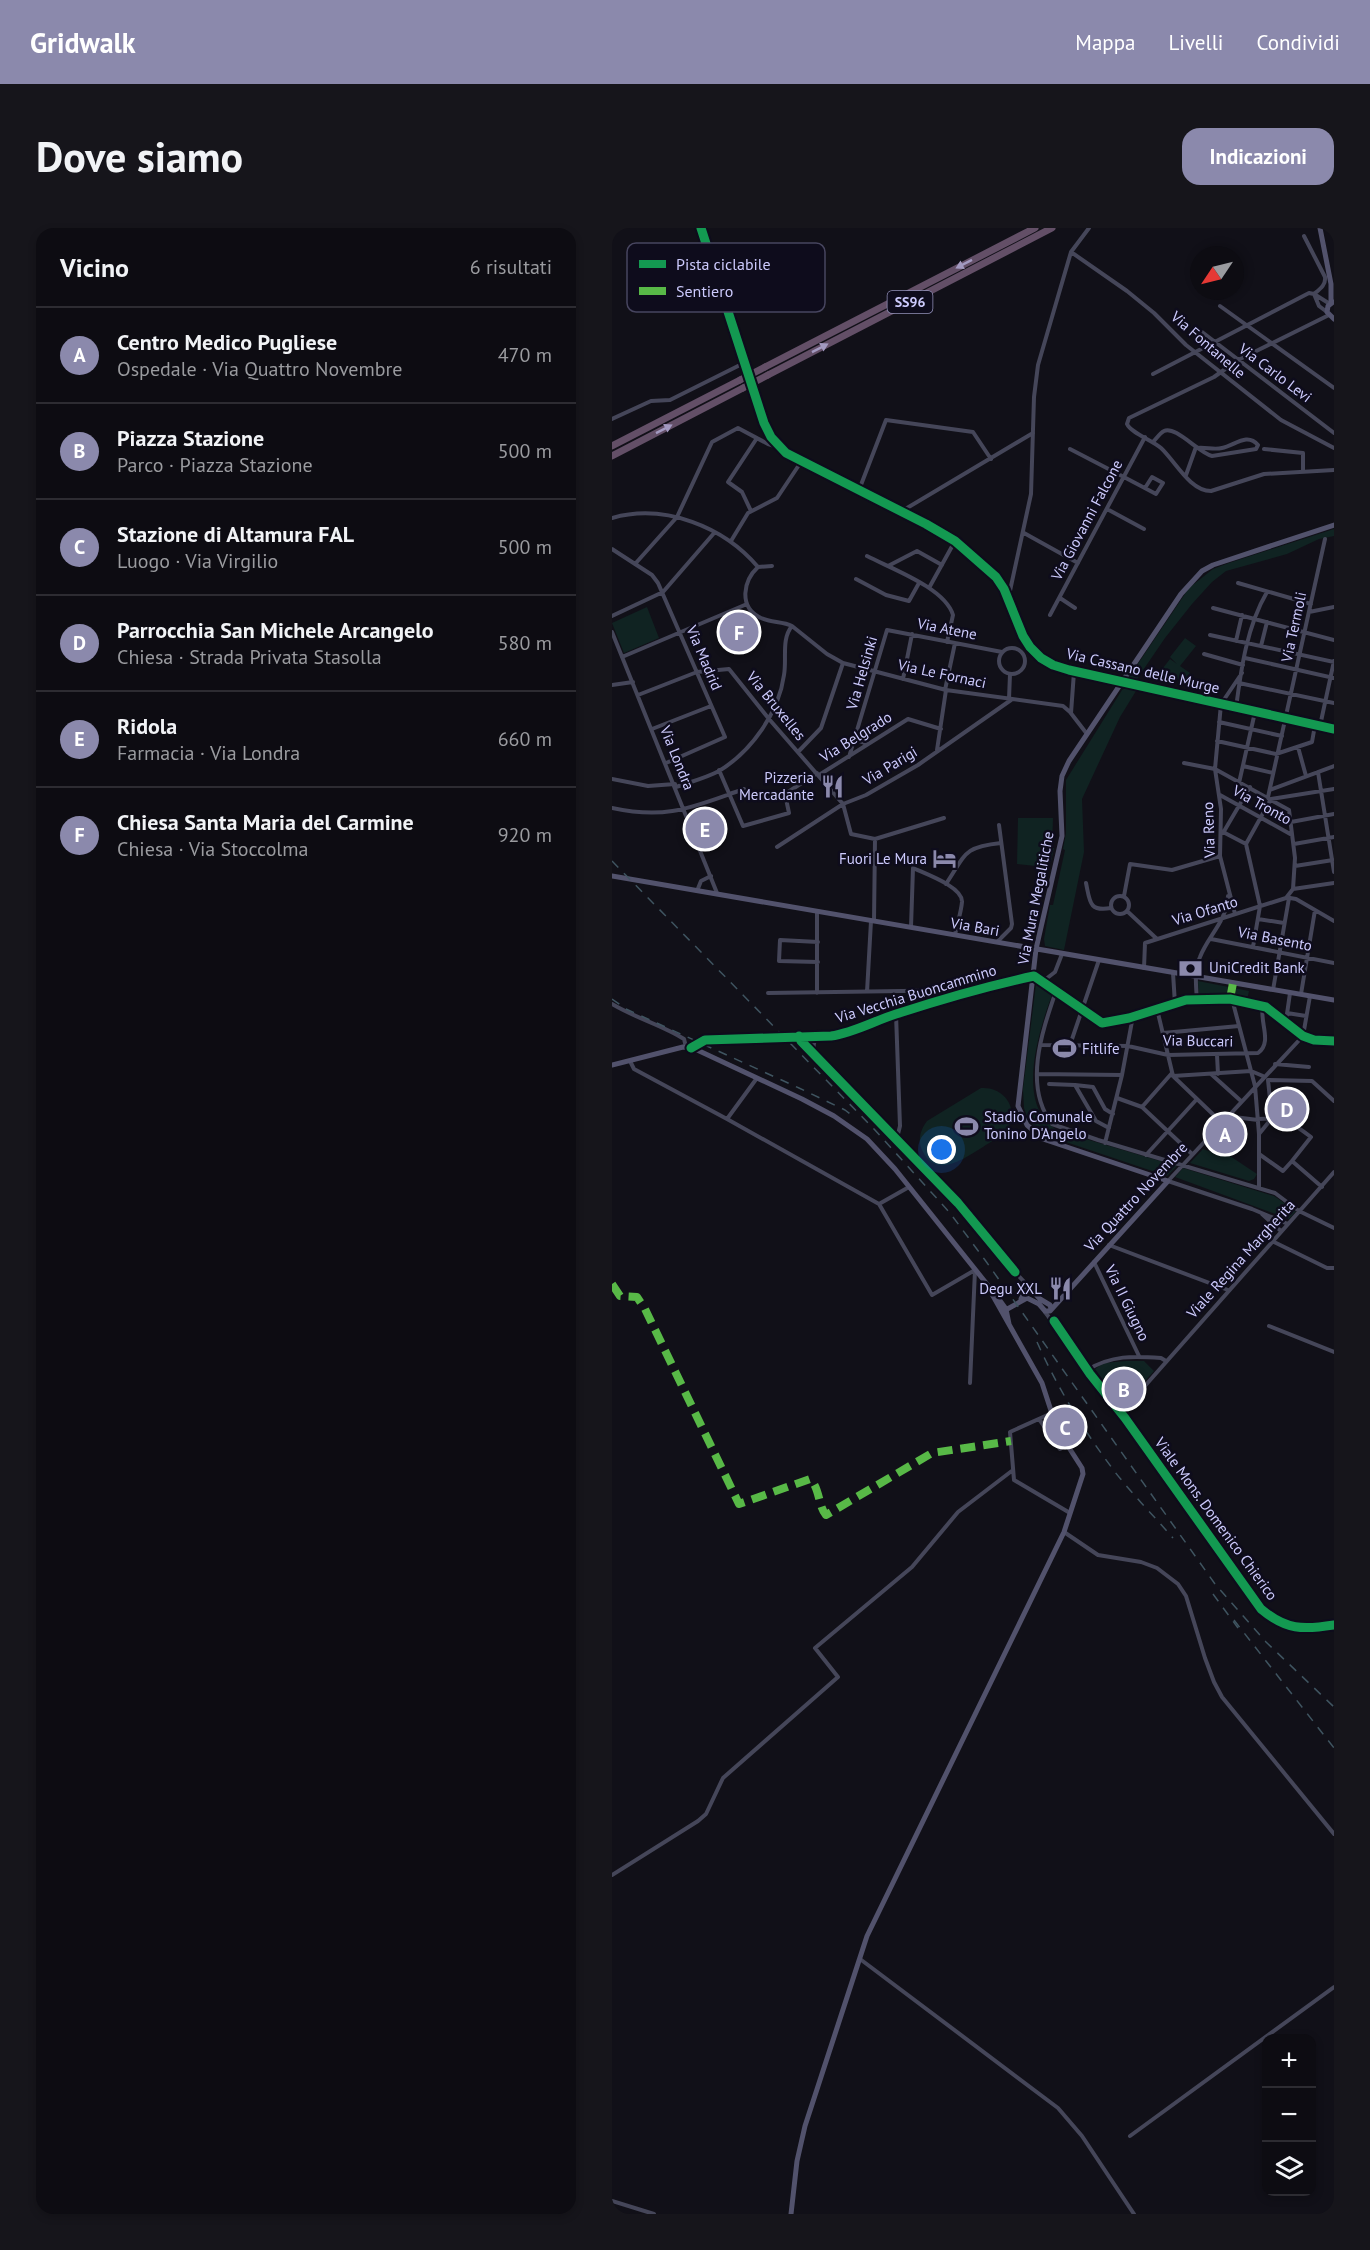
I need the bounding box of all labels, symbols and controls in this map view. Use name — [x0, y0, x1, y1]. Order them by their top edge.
text: Gridwalk — [30, 24, 136, 61]
text: Mappa — [1075, 29, 1135, 56]
text: Livelli — [1168, 29, 1223, 56]
text: Condividi — [1256, 29, 1340, 56]
button: Indicazioni — [1182, 128, 1334, 185]
text: Dove siamo — [36, 129, 243, 184]
legend — [627, 243, 825, 312]
north arrow — [1190, 246, 1244, 300]
text: Vicino — [60, 251, 129, 284]
text: 6 risultati — [470, 254, 552, 280]
text: Pista ciclabile — [676, 254, 771, 274]
one-way arrow — [956, 260, 973, 269]
text: Sentiero — [676, 281, 733, 301]
road number: SS96 — [888, 291, 932, 313]
street label: Via Fontanelle — [1166, 306, 1250, 382]
text: Centro Medico Pugliese — [117, 328, 337, 356]
street label: Via Carlo Levi — [1234, 338, 1316, 406]
text: A — [73, 342, 86, 368]
text: 470 m — [498, 342, 552, 368]
one-way arrow — [811, 344, 828, 353]
text: Ospedale · Via Quattro Novembre — [117, 356, 402, 382]
text: Piazza Stazione — [117, 424, 264, 452]
one-way arrow — [655, 424, 673, 434]
text: B — [74, 438, 85, 464]
text: 500 m — [498, 438, 552, 464]
text: Parco · Piazza Stazione — [117, 452, 313, 478]
street label: Via Giovanni Falcone — [1046, 456, 1126, 584]
text: Stazione di Altamura FAL — [117, 520, 354, 548]
text: C — [74, 534, 85, 560]
text: 500 m — [498, 534, 552, 560]
text: Luogo · Via Virgilio — [117, 548, 278, 574]
street label: Via Termoli — [1277, 590, 1310, 665]
pin: F — [720, 610, 758, 654]
street label: Via Atene — [915, 613, 979, 644]
text: Parrocchia San Michele Arcangelo — [117, 616, 434, 644]
street label: Via Madrid — [682, 622, 727, 693]
text: D — [73, 630, 86, 656]
text: 580 m — [498, 630, 552, 656]
street label: Via Helsinki — [842, 634, 881, 713]
street label: Via Cassano delle Murge — [1064, 643, 1222, 697]
text: Chiesa · Strada Privata Stasolla — [117, 644, 382, 670]
street label: Via Le Fornaci — [895, 655, 988, 692]
street label: Via Bruxelles — [742, 666, 810, 744]
street label: Via Belgrado — [815, 707, 895, 767]
text: Ridola — [117, 712, 177, 740]
street label: Via Londra — [656, 722, 699, 793]
text: E — [74, 726, 85, 752]
text: 660 m — [498, 726, 552, 752]
text: Farmacia · Via Londra — [117, 740, 300, 766]
street label: Via Parigi — [858, 742, 921, 790]
place label: Pizzeria Mercadante — [739, 768, 814, 804]
restaurant icon: Pizzeria Mercadante — [819, 774, 845, 800]
street label: Via Tronto — [1229, 780, 1295, 829]
street label: Via Reno — [1198, 802, 1219, 859]
pin: E — [686, 806, 724, 852]
text: Chiesa Santa Maria del Carmine — [117, 808, 414, 836]
text: F — [74, 822, 85, 848]
text: 920 m — [498, 822, 552, 848]
street label: Via Mura Megalitiche — [1013, 830, 1058, 967]
text: Chiesa · Via Stoccolma — [117, 836, 308, 862]
hotel icon: Fuori Le Mura — [932, 846, 958, 872]
place label: Fuori Le Mura — [839, 849, 927, 868]
street label: Via Ofanto — [1169, 892, 1240, 930]
street label: Via Bari — [948, 913, 1001, 940]
street label: Via Basento — [1235, 922, 1314, 955]
bank icon: UniCredit Bank — [1178, 955, 1204, 981]
place label: UniCredit Bank — [1209, 958, 1306, 977]
street label: Via Vecchia Buoncammino — [832, 960, 999, 1027]
street label: Via Buccari — [1162, 1030, 1233, 1051]
sports icon: Fitlife — [1051, 1036, 1077, 1062]
place label: Fitlife — [1082, 1039, 1120, 1058]
pin: D — [1268, 1086, 1306, 1132]
place label: Stadio Comunale Tonino D'Angelo — [984, 1107, 1093, 1143]
pin: A — [1206, 1112, 1244, 1156]
sports icon: Stadio Comunale Tonino D'Angelo — [953, 1113, 979, 1139]
your location — [927, 1135, 956, 1164]
street label: Via Quattro Novembre — [1079, 1138, 1191, 1256]
street label: Viale Regina Margherita — [1182, 1195, 1299, 1323]
street label: Via II Giugno — [1100, 1261, 1154, 1344]
restaurant icon: Degu XXL — [1047, 1276, 1073, 1302]
place label: Degu XXL — [979, 1279, 1042, 1298]
pin: B — [1104, 1366, 1144, 1412]
pin: C — [1046, 1404, 1084, 1450]
street label: Viale Mons. Domenico Chierico — [1150, 1433, 1282, 1604]
map controls — [1262, 2034, 1316, 2196]
button: + — [1262, 2034, 1316, 2088]
button: − — [1262, 2088, 1316, 2142]
button: layers — [1262, 2142, 1316, 2196]

